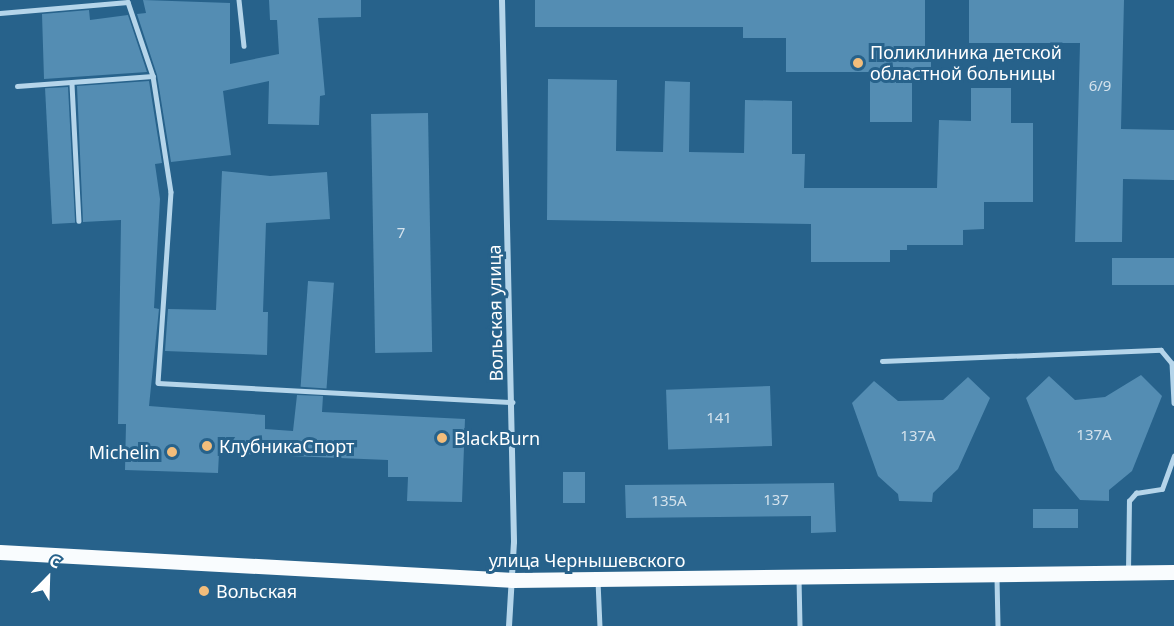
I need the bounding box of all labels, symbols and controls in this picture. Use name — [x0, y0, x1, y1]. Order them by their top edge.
place label: Поликлиника детской областной больницы — [870, 42, 1062, 84]
marker: Поликлиника детской областной больницы — [851, 56, 865, 70]
house number: 6/9 — [1089, 77, 1111, 95]
house number: 7 — [397, 224, 405, 242]
street label: Вольская улица — [483, 244, 507, 382]
house number: 141 — [706, 409, 732, 427]
house number: 137А — [1076, 426, 1112, 444]
place label: BlackBurn — [454, 427, 540, 449]
house number: 137А — [900, 427, 936, 445]
marker: BlackBurn — [435, 431, 449, 445]
place label: КлубникаСпорт — [219, 435, 354, 457]
marker: КлубникаСпорт — [200, 439, 214, 453]
place label: Michelin — [89, 441, 160, 463]
marker: Michelin — [165, 445, 179, 459]
house number: 137 — [763, 491, 789, 509]
house number: 135А — [651, 492, 687, 510]
north arrow — [18, 548, 78, 608]
text: С — [46, 549, 64, 574]
street label: улица Чернышевского — [489, 549, 685, 571]
place label: Вольская — [216, 580, 297, 602]
marker: Вольская — [197, 584, 211, 598]

